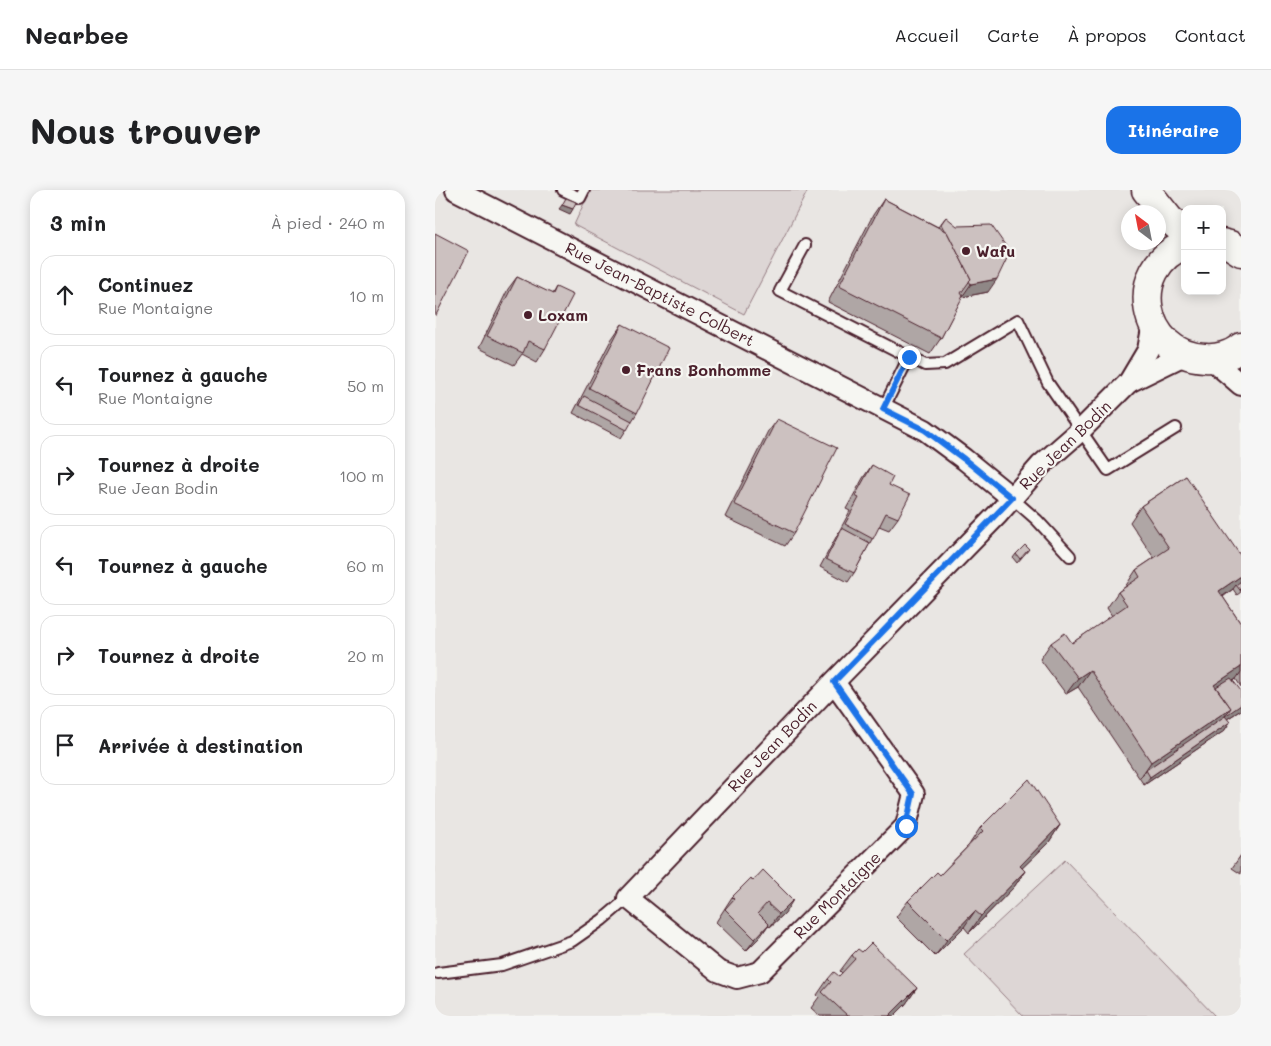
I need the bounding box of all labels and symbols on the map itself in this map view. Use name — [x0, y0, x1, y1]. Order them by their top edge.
north arrow — [1121, 205, 1166, 250]
street label: Rue Jean-Baptiste Colbert — [562, 237, 759, 351]
place label: Wafu — [976, 240, 1015, 261]
marker: Wafu — [960, 245, 972, 257]
place label: Loxam — [538, 304, 588, 325]
marker: Loxam — [522, 309, 534, 321]
route end — [898, 346, 921, 369]
place label: Frans Bonhomme — [636, 359, 771, 380]
marker: Frans Bonhomme — [620, 364, 632, 376]
street label: Rue Jean Bodin — [1014, 395, 1115, 494]
street label: Rue Jean Bodin — [722, 695, 821, 796]
route start — [895, 815, 918, 838]
street label: Rue Montaigne — [789, 847, 885, 943]

